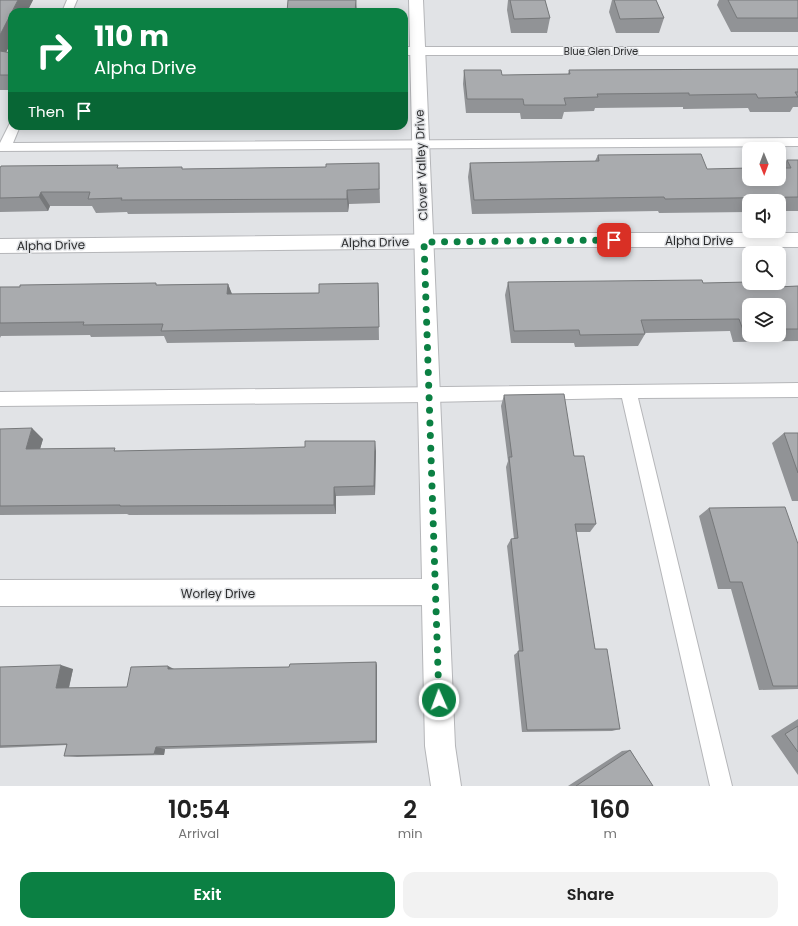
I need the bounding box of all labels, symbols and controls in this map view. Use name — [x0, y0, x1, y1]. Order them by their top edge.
text: 110 m — [94, 17, 169, 56]
icon: right — [28, 24, 80, 76]
street label: Blue Glen Drive — [564, 44, 638, 59]
text: Alpha Drive — [94, 55, 196, 80]
icon: arrive — [73, 100, 95, 122]
text: Then — [28, 101, 65, 122]
street label: Clover Valley Drive — [411, 109, 431, 221]
north arrow — [742, 142, 786, 186]
map controls — [742, 142, 786, 342]
button: sound — [742, 194, 786, 238]
pin — [597, 223, 631, 257]
icon: arrive — [603, 229, 625, 251]
street label: Alpha Drive — [665, 232, 733, 249]
street label: Alpha Drive — [341, 233, 409, 251]
street label: Alpha Drive — [17, 236, 85, 254]
button: search — [742, 246, 786, 290]
button: layers — [742, 298, 786, 342]
street label: Worley Drive — [181, 585, 255, 602]
position arrow — [418, 679, 460, 721]
text: 10:54 — [168, 793, 230, 826]
text: 2 — [403, 793, 417, 826]
text: 160 — [591, 793, 630, 826]
text: Arrival — [178, 824, 219, 843]
text: min — [398, 824, 423, 843]
text: m — [604, 824, 617, 843]
button: Exit — [20, 872, 395, 918]
button: Share — [403, 872, 778, 918]

